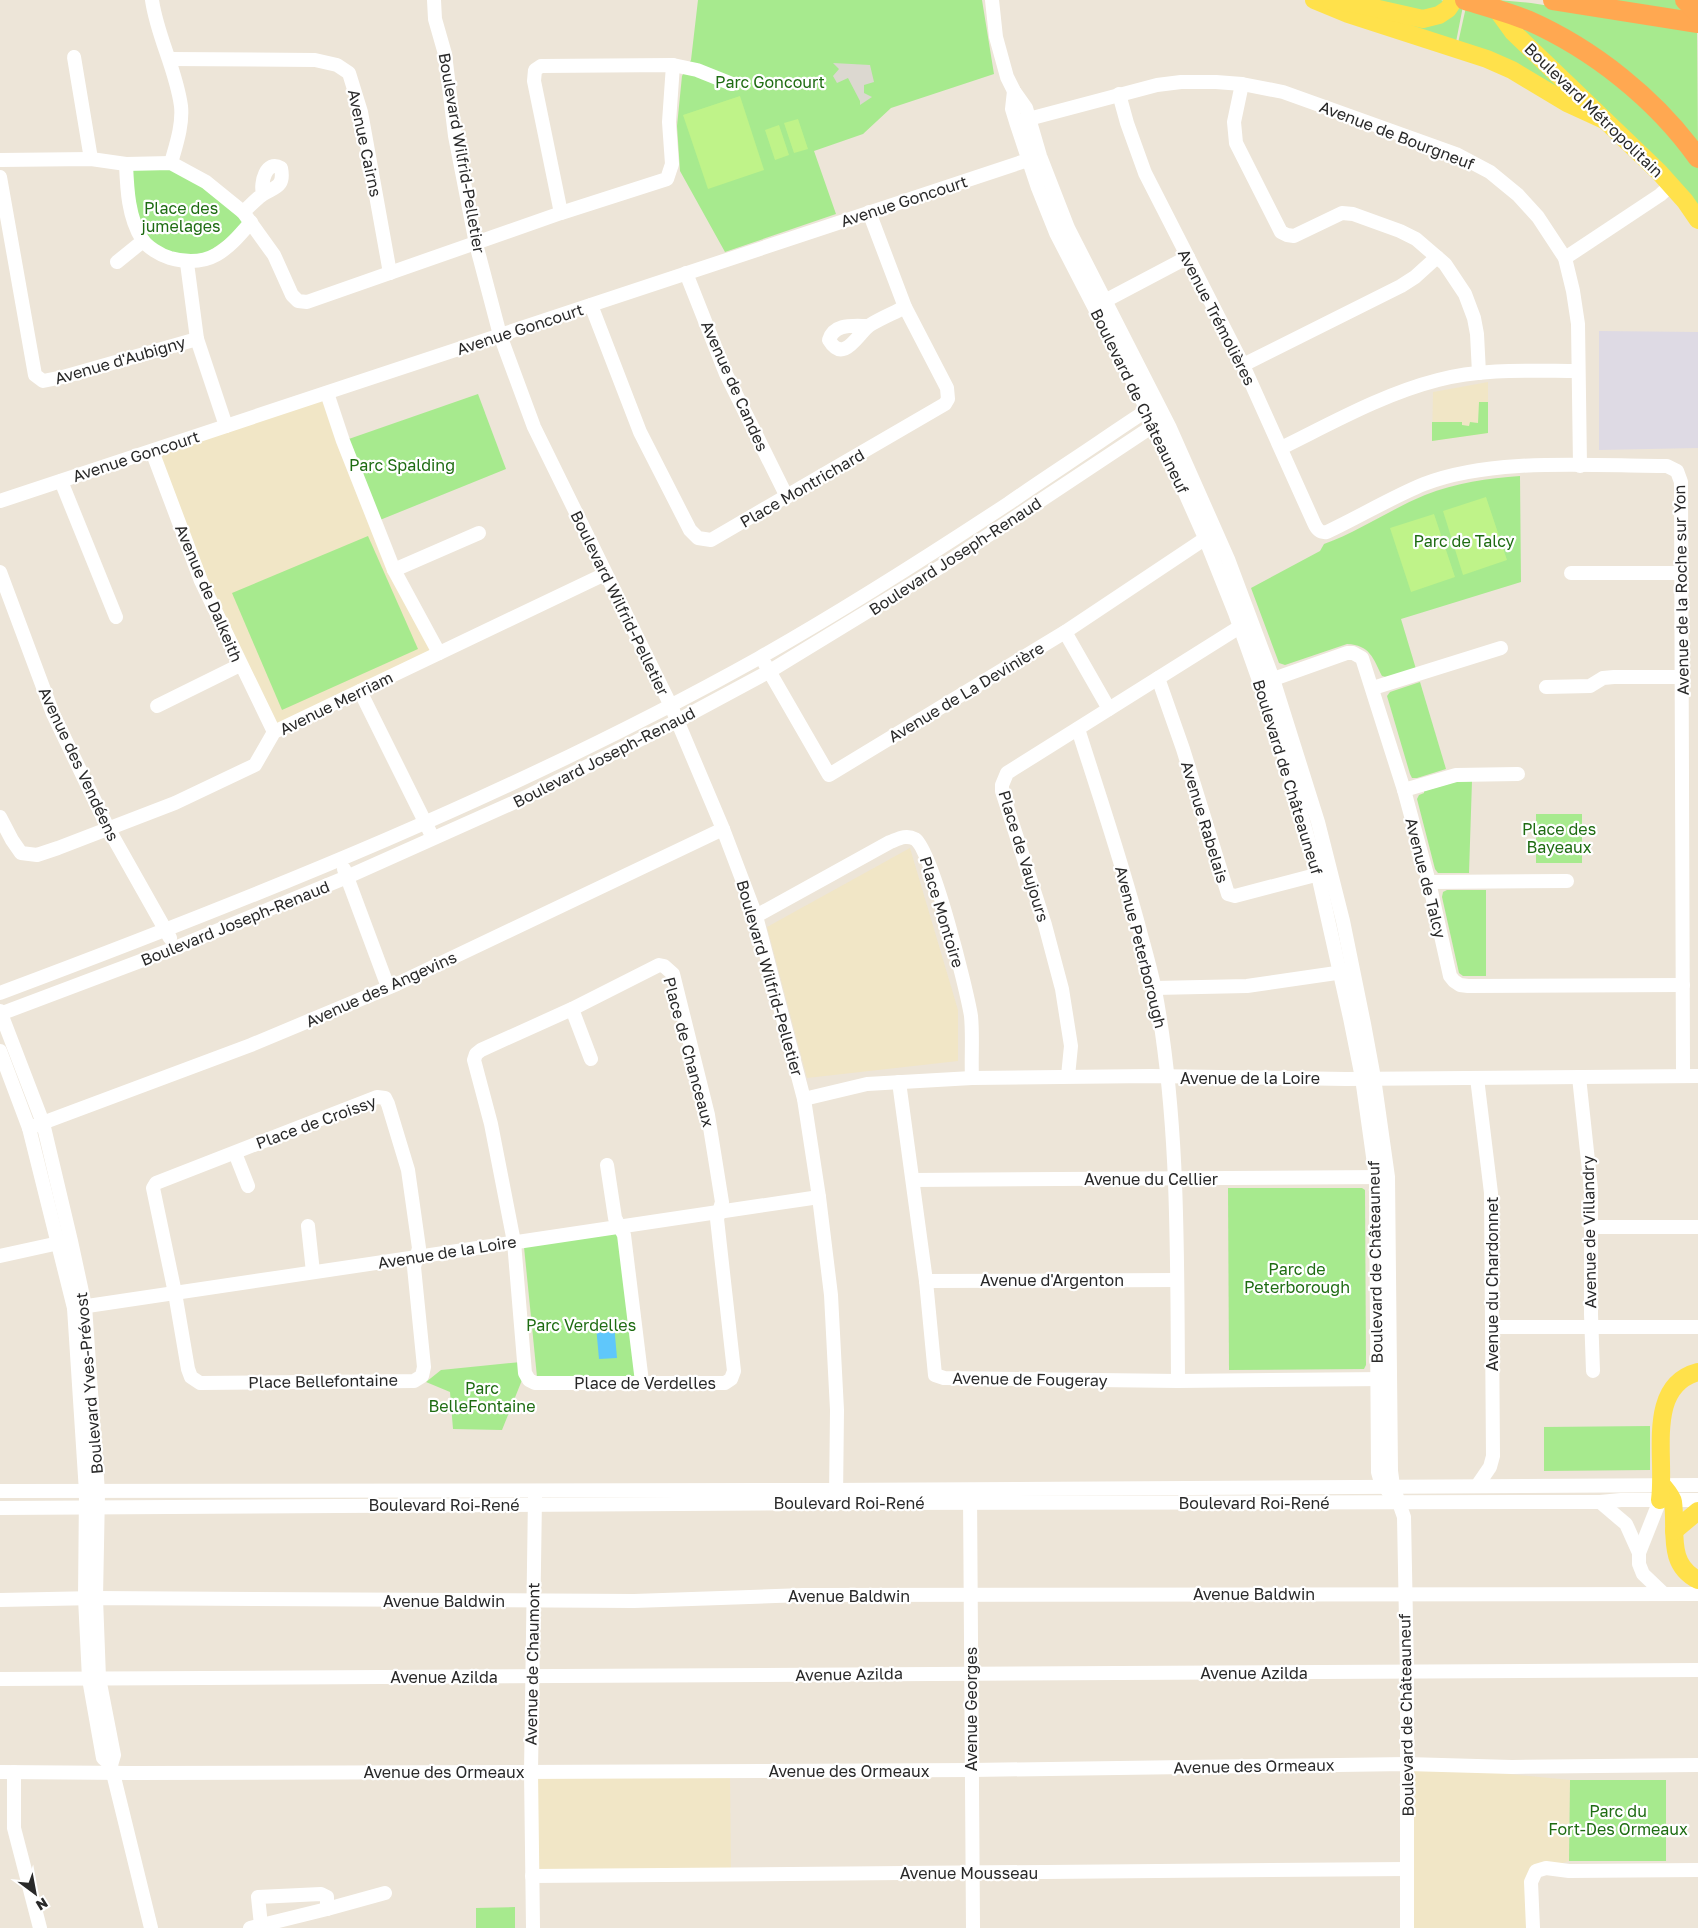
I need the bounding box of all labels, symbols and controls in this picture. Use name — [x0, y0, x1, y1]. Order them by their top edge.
street label: Boulevard Métropolitain — [1521, 39, 1667, 181]
street label: Boulevard Wilfrid-Pelletier — [435, 51, 489, 255]
park label: Parc Goncourt — [715, 72, 825, 92]
street label: Avenue Cairns — [344, 87, 386, 199]
street label: Avenue de Bourgneuf — [1317, 96, 1477, 174]
street label: Avenue Goncourt — [838, 171, 970, 231]
park label: Place des jumelages — [140, 198, 221, 236]
street label: Avenue Trémolières — [1174, 245, 1260, 389]
street label: Avenue Goncourt — [454, 299, 586, 359]
street label: Boulevard de Châteauneuf — [1086, 305, 1194, 497]
street label: Avenue de Candes — [697, 318, 773, 454]
street label: Avenue d'Aubigny — [52, 332, 188, 388]
street label: Avenue Goncourt — [70, 426, 202, 486]
street label: Place Montrichard — [736, 444, 868, 532]
park label: Parc Spalding — [349, 455, 455, 475]
street label: Avenue de la Roche sur Yon — [1669, 484, 1693, 696]
street label: Boulevard Joseph-Renaud — [865, 493, 1045, 619]
street label: Boulevard Wilfrid-Pelletier — [566, 507, 674, 699]
street label: Avenue de Dalkeith — [171, 521, 247, 665]
park label: Parc de Talcy — [1413, 531, 1515, 551]
street label: Avenue de La Devinière — [885, 638, 1047, 746]
street label: Avenue Merriam — [276, 667, 396, 739]
street label: Boulevard de Châteauneuf — [1249, 677, 1327, 877]
street label: Avenue des Vendéens — [35, 684, 123, 844]
street label: Boulevard Joseph-Renaud — [510, 702, 698, 812]
street label: Avenue Rabelais — [1177, 759, 1233, 885]
street label: Place de Vaujours — [994, 788, 1054, 924]
street label: Avenue de Talcy — [1401, 816, 1451, 940]
park label: Place des Bayeaux — [1522, 819, 1596, 857]
street label: Place Montoire — [916, 854, 968, 970]
street label: Avenue Peterborough — [1111, 864, 1171, 1030]
street label: Boulevard Joseph-Renaud — [138, 876, 332, 970]
street label: Boulevard Wilfrid-Pelletier — [732, 878, 808, 1078]
street label: Avenue des Angevins — [302, 947, 460, 1031]
street label: Place de Chanceaux — [659, 975, 719, 1130]
street label: Avenue de la Loire — [1180, 1068, 1320, 1088]
street label: Place de Croissy — [253, 1091, 379, 1153]
street label: Avenue de Villandry — [1578, 1155, 1600, 1309]
street label: Boulevard de Châteauneuf — [1363, 1160, 1387, 1364]
street label: Avenue du Cellier — [1084, 1169, 1218, 1189]
street label: Avenue du Chardonnet — [1482, 1197, 1502, 1371]
street label: Avenue de la Loire — [376, 1231, 518, 1273]
park label: Parc de Peterborough — [1244, 1259, 1350, 1297]
street label: Avenue d'Argenton — [980, 1270, 1124, 1290]
street label: Boulevard Yves-Prévost — [71, 1291, 107, 1475]
park label: Parc Verdelles — [526, 1315, 636, 1335]
street label: Avenue de Fougeray — [952, 1368, 1108, 1390]
street label: Place Bellefontaine — [248, 1370, 398, 1392]
street label: Place de Verdelles — [574, 1373, 716, 1393]
park label: Parc BelleFontaine — [429, 1378, 535, 1416]
street label: Boulevard Roi-René — [773, 1493, 925, 1513]
street label: Boulevard Roi-René — [1178, 1493, 1330, 1513]
street label: Boulevard Roi-René — [368, 1495, 520, 1515]
street label: Avenue de Chaumont — [521, 1582, 543, 1746]
street label: Avenue Baldwin — [1193, 1584, 1315, 1604]
street label: Avenue Baldwin — [788, 1586, 910, 1606]
street label: Avenue Baldwin — [383, 1591, 505, 1611]
street label: Boulevard de Châteauneuf — [1394, 1613, 1418, 1817]
street label: Avenue Georges — [961, 1647, 981, 1771]
street label: Avenue Azilda — [795, 1663, 903, 1685]
street label: Avenue Azilda — [1200, 1663, 1308, 1683]
street label: Avenue Azilda — [390, 1667, 498, 1687]
street label: Avenue des Ormeaux — [1173, 1755, 1335, 1777]
street label: Avenue des Ormeaux — [768, 1761, 930, 1781]
street label: Avenue des Ormeaux — [363, 1762, 525, 1782]
park label: Parc du Fort-Des Ormeaux — [1548, 1801, 1688, 1839]
street label: Avenue Mousseau — [900, 1863, 1038, 1883]
north arrow — [10, 1868, 60, 1918]
text: N — [33, 1894, 51, 1914]

